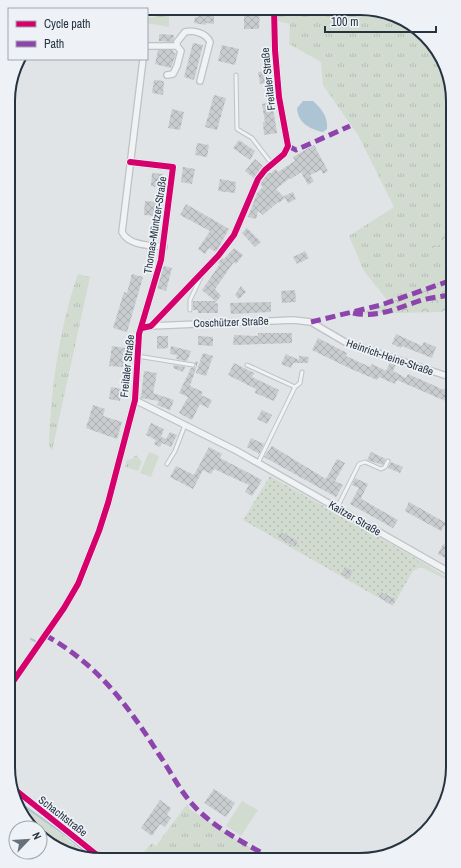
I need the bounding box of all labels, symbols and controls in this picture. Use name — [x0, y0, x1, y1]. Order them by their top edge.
legend — [8, 8, 148, 60]
scale bar — [325, 8, 436, 34]
text: 100 m — [331, 14, 358, 30]
text: Cycle path — [44, 16, 91, 32]
text: Path — [44, 36, 64, 52]
street label: Freitaler Straße — [258, 47, 278, 111]
street label: Thomas-Müntzer-Straße — [140, 175, 170, 275]
street label: Coschützer Straße — [193, 314, 269, 330]
street label: Freitaler Straße — [117, 334, 137, 398]
street label: Heinrich-Heine-Straße — [345, 336, 435, 378]
street label: Kaitzer Straße — [326, 497, 384, 539]
street label: Schachtstraße — [36, 793, 90, 839]
north arrow — [8, 820, 48, 860]
text: N — [29, 830, 45, 842]

